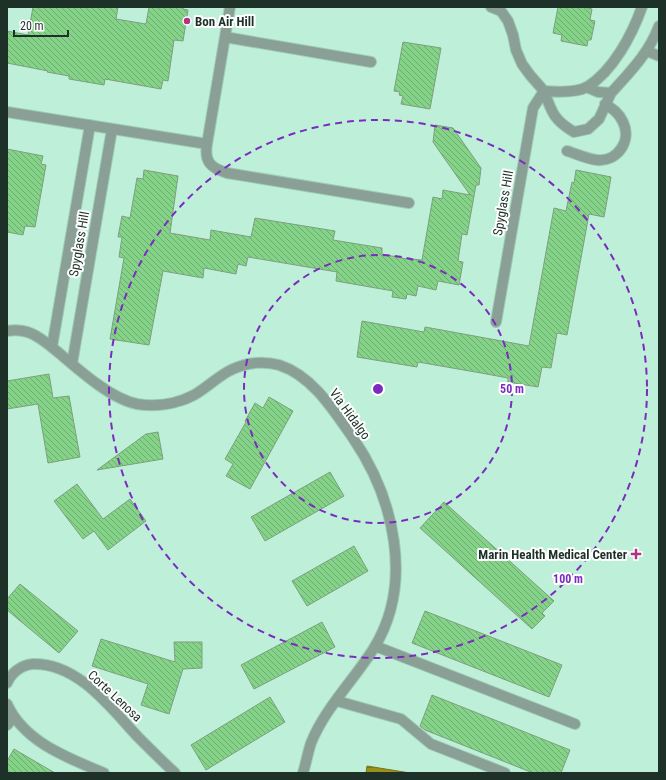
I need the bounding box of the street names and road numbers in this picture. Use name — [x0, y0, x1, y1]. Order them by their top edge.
street label: Spyglass Hill — [490, 169, 516, 237]
street label: Spyglass Hill — [66, 210, 92, 278]
street label: Via Hidalgo — [327, 386, 373, 442]
street label: Corte Lenosa — [85, 667, 145, 725]

